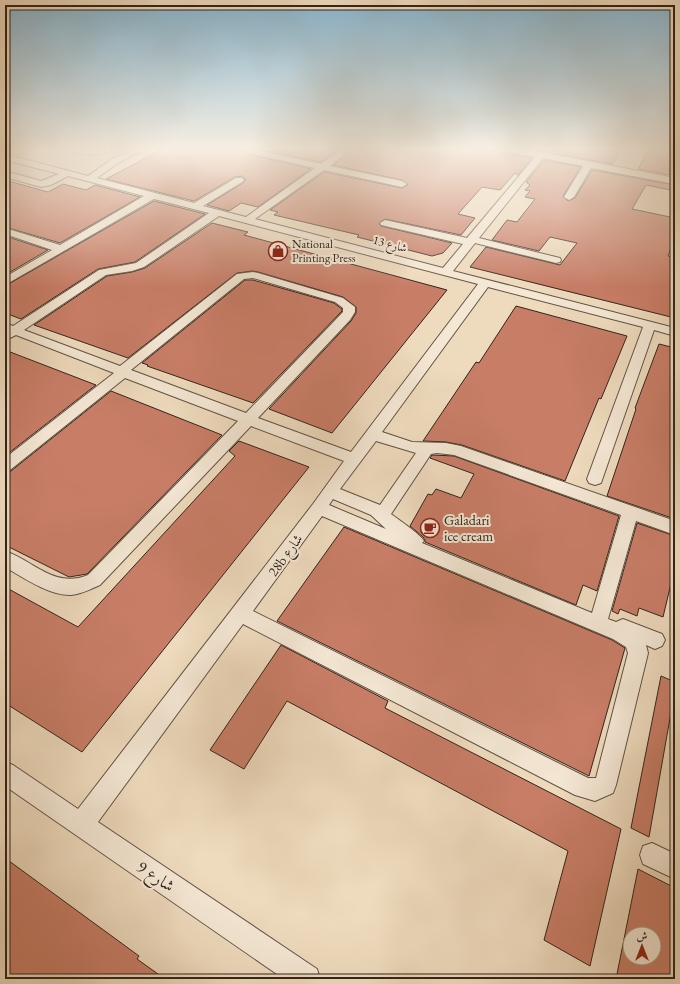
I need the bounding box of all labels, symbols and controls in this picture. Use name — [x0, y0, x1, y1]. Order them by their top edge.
street label: شارع 13 — [370, 232, 409, 259]
place label: National Printing Press — [292, 236, 356, 266]
shop icon: National Printing Press — [267, 240, 289, 262]
place label: Galadari ice cream — [444, 511, 493, 545]
cafe icon: Galadari ice cream — [419, 517, 441, 539]
street label: 28b شارع — [264, 530, 309, 581]
street label: شارع 9 — [131, 855, 179, 899]
north arrow — [622, 926, 662, 966]
text: ش — [637, 929, 648, 943]

